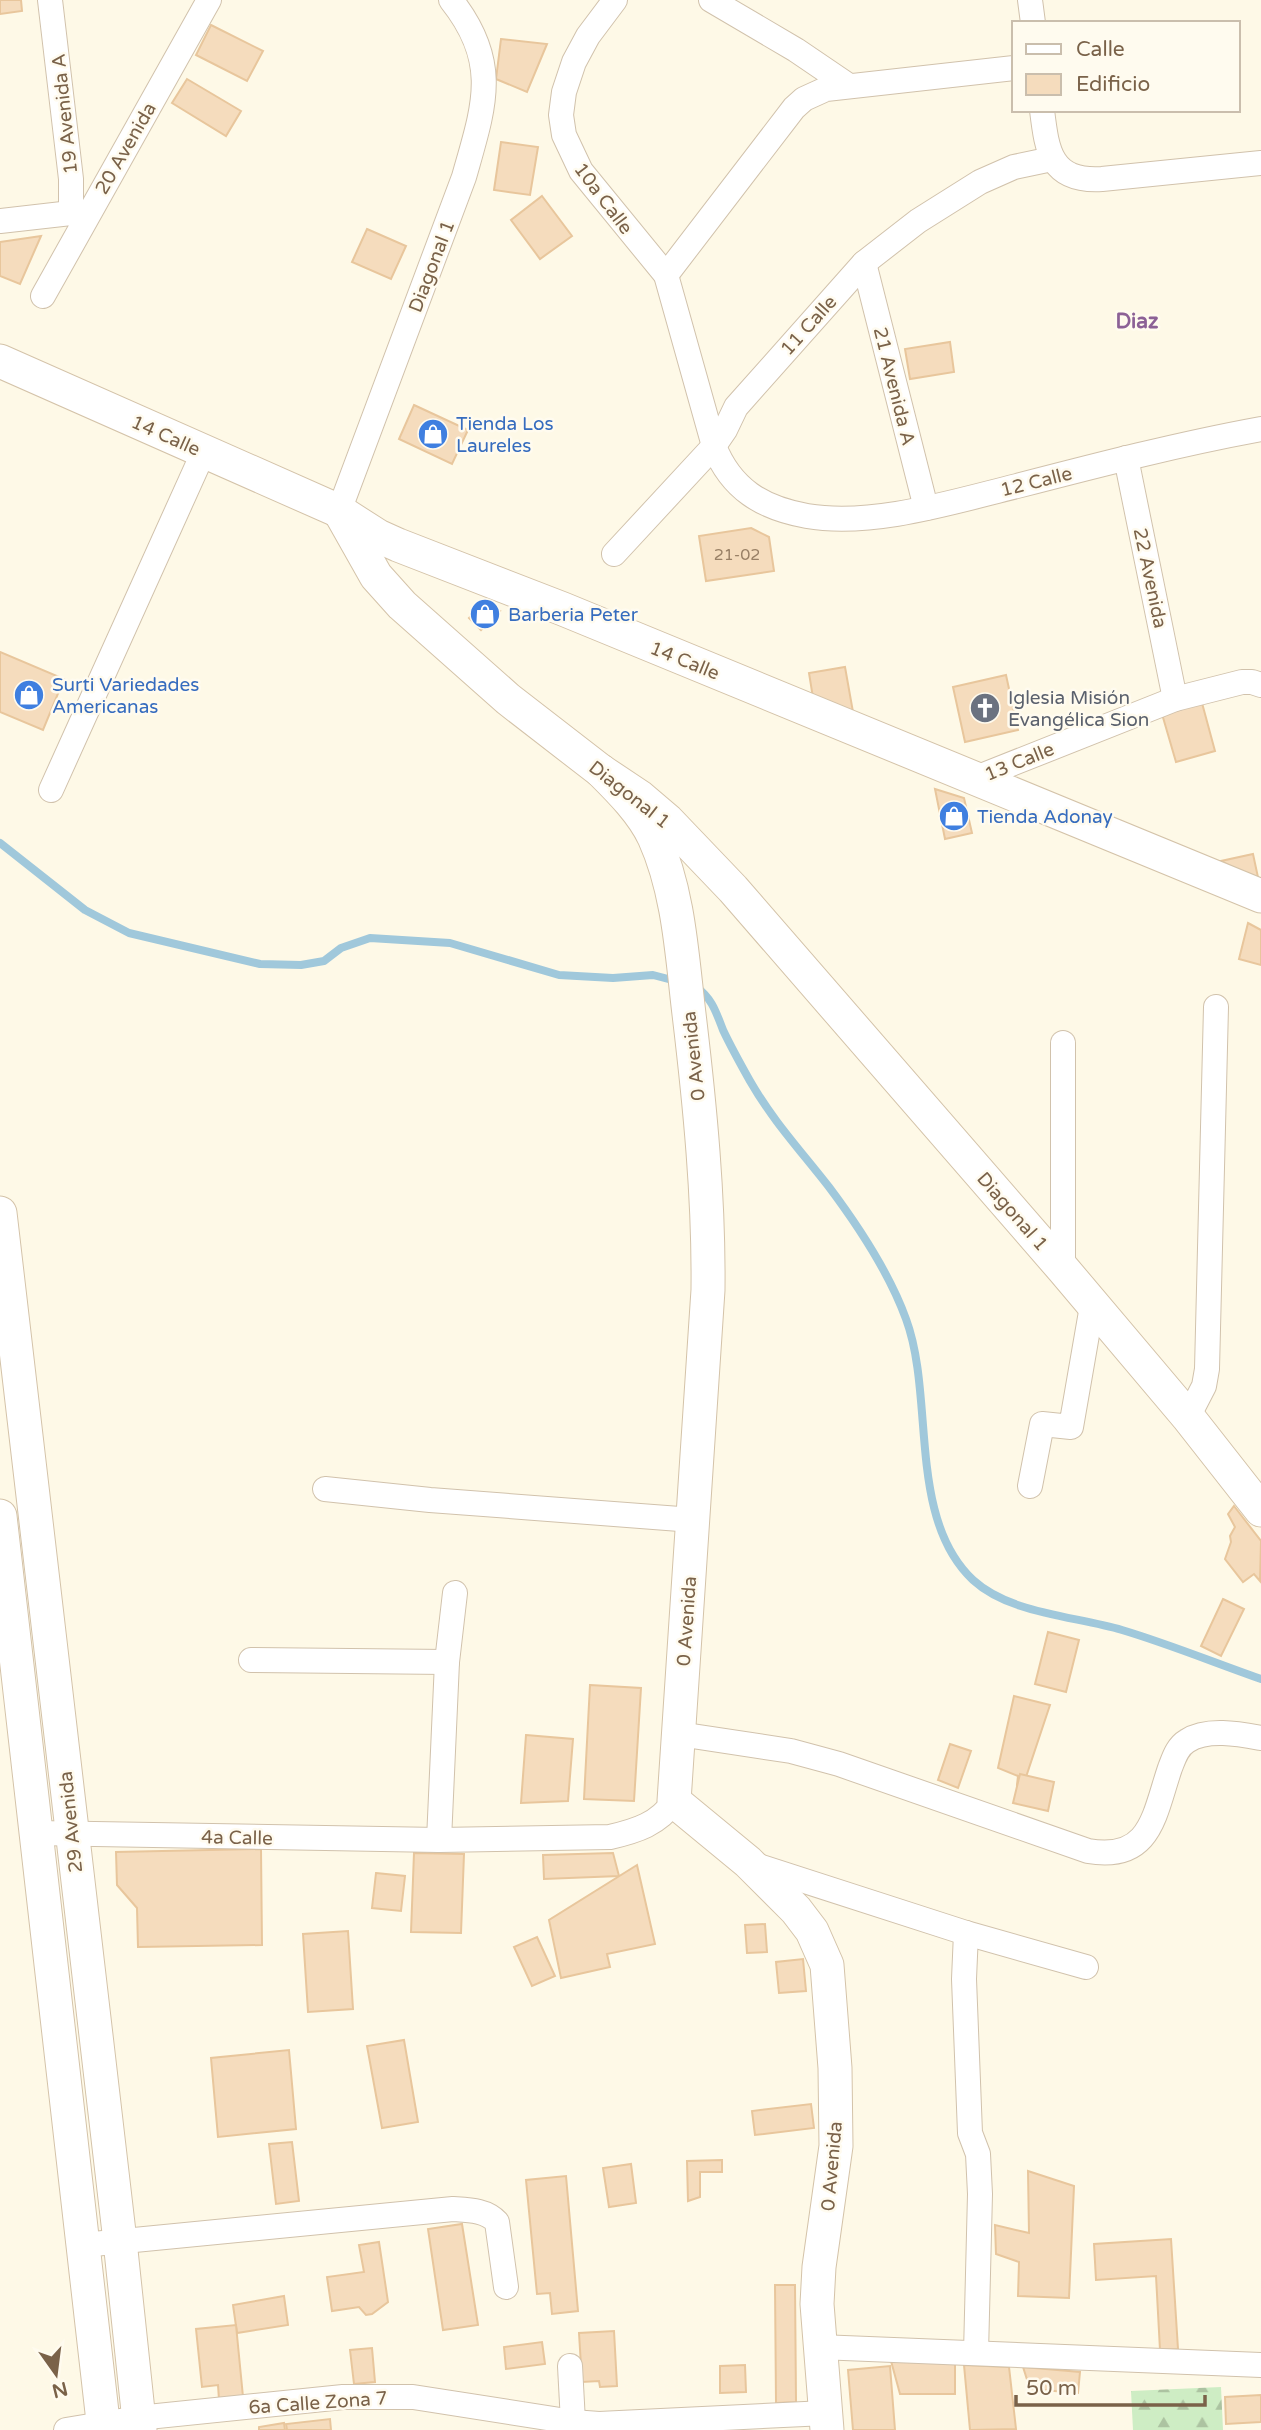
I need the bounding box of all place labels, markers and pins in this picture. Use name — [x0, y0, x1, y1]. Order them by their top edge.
place label: Tienda Los Laureles — [456, 413, 554, 457]
shop icon: Tienda Los Laureles — [416, 417, 450, 451]
shop icon: Barberia Peter — [468, 597, 502, 631]
place label: Barberia Peter — [508, 604, 639, 626]
place label: Surti Variedades Americanas — [52, 674, 199, 718]
shop icon: Surti Variedades Americanas — [12, 678, 46, 712]
place label: Iglesia Misión Evangélica Sion — [1008, 687, 1149, 731]
church icon: Iglesia Misión Evangélica Sion — [968, 691, 1002, 725]
shop icon: Tienda Adonay — [937, 799, 971, 833]
place label: Tienda Adonay — [977, 806, 1113, 828]

